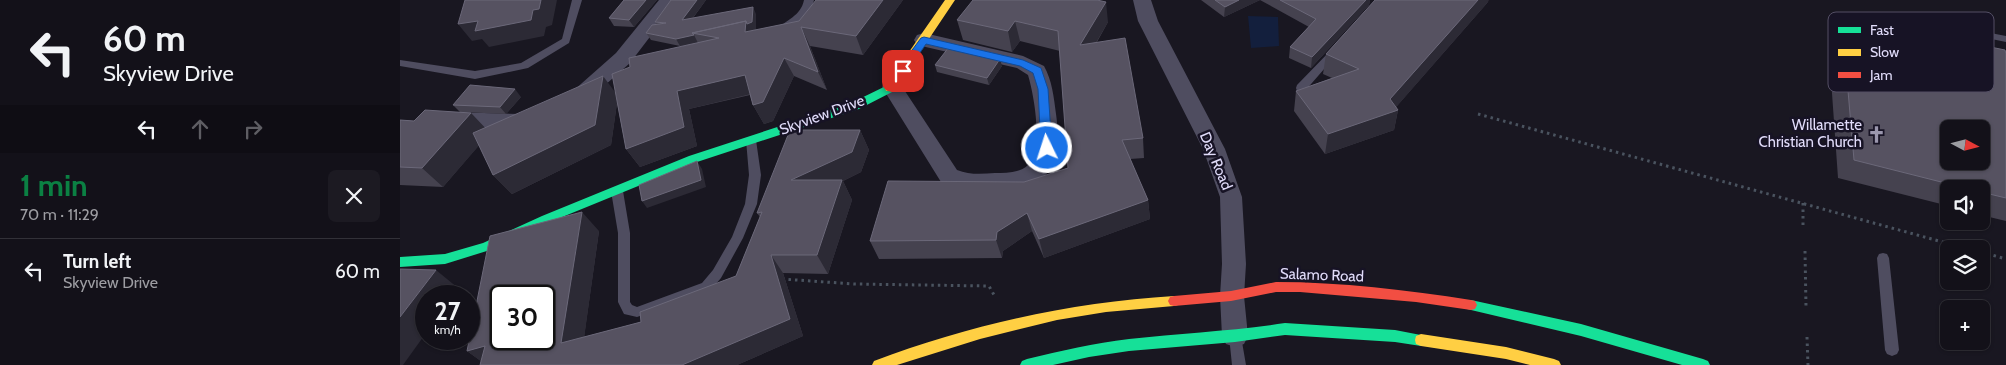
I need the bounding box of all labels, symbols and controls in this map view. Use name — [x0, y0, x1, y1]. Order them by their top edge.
legend — [1828, 12, 1994, 92]
text: 60 m — [103, 17, 186, 60]
icon: left — [20, 20, 85, 85]
text: Fast — [1870, 21, 1894, 39]
text: Slow — [1870, 43, 1899, 61]
pin — [882, 50, 924, 92]
icon: arrive — [889, 57, 917, 85]
text: Skyview Drive — [103, 60, 234, 87]
text: Jam — [1869, 66, 1892, 84]
street label: Skyview Drive — [777, 91, 867, 139]
icon: left — [133, 115, 161, 143]
icon: ahead — [186, 115, 214, 143]
icon: right — [239, 115, 267, 143]
place label: Willamette Christian Church — [1759, 116, 1862, 151]
north arrow — [1940, 120, 1990, 170]
map controls — [1940, 120, 1990, 350]
position arrow — [1020, 121, 1072, 173]
church icon: Willamette Christian Church — [1866, 124, 1886, 144]
street label: Day Road — [1196, 129, 1236, 193]
text: 1 min — [20, 167, 88, 204]
button: close — [328, 170, 380, 222]
button: sound — [1940, 180, 1990, 230]
text: 70 m · 11:29 — [20, 205, 99, 224]
button: layers — [1940, 240, 1990, 290]
text: Turn left — [63, 250, 131, 273]
icon: left — [20, 257, 48, 285]
text: 60 m — [335, 260, 380, 283]
street label: Salamo Road — [1280, 265, 1364, 285]
text: Skyview Drive — [63, 273, 158, 292]
speed limit sign: 30 — [490, 285, 555, 350]
text: 27 — [435, 296, 460, 326]
button: + — [1940, 300, 1990, 350]
text: km/h — [434, 322, 461, 337]

